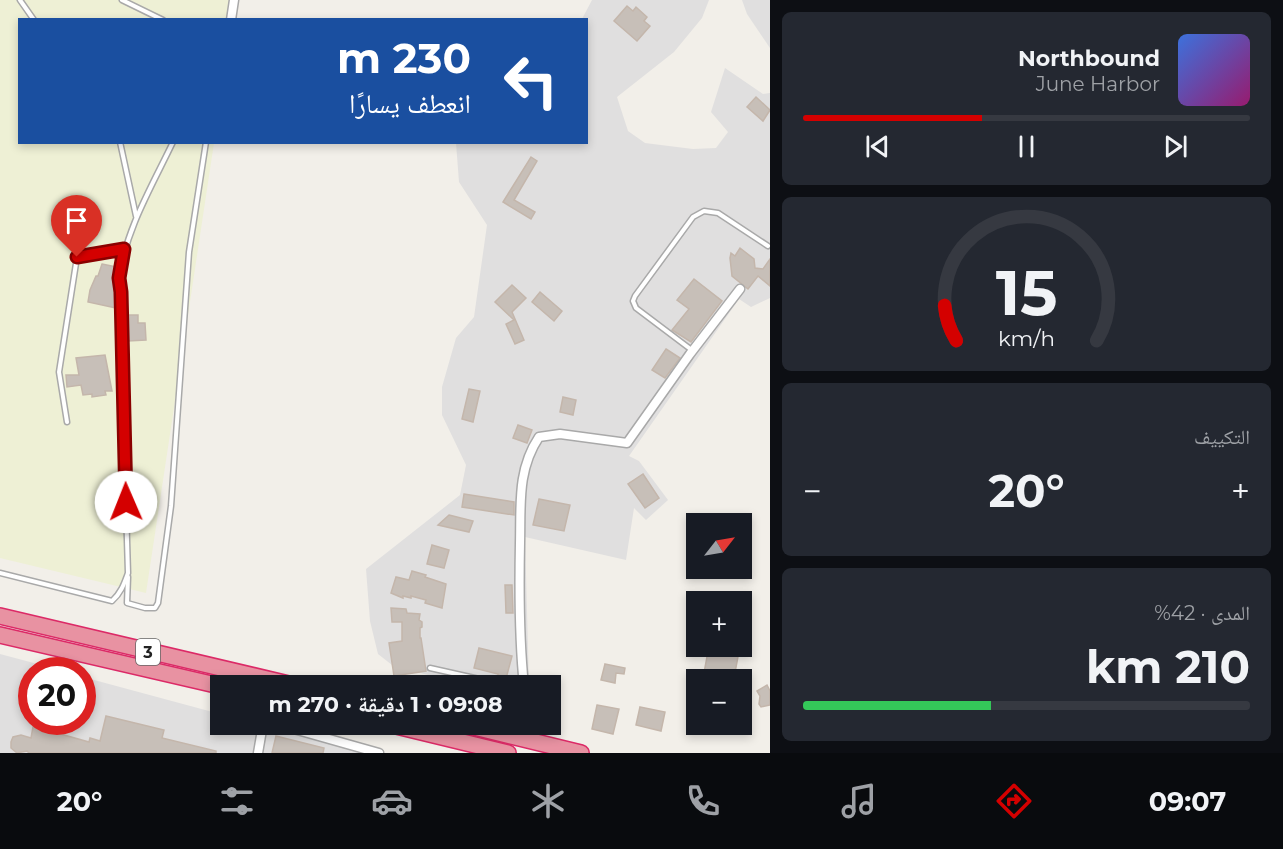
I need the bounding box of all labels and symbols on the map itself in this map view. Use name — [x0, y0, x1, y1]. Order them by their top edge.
pin — [51, 195, 102, 257]
position arrow — [94, 470, 158, 534]
north arrow — [686, 513, 752, 579]
road number: 3 — [136, 639, 160, 665]
speed limit sign: 20 — [18, 657, 96, 735]

